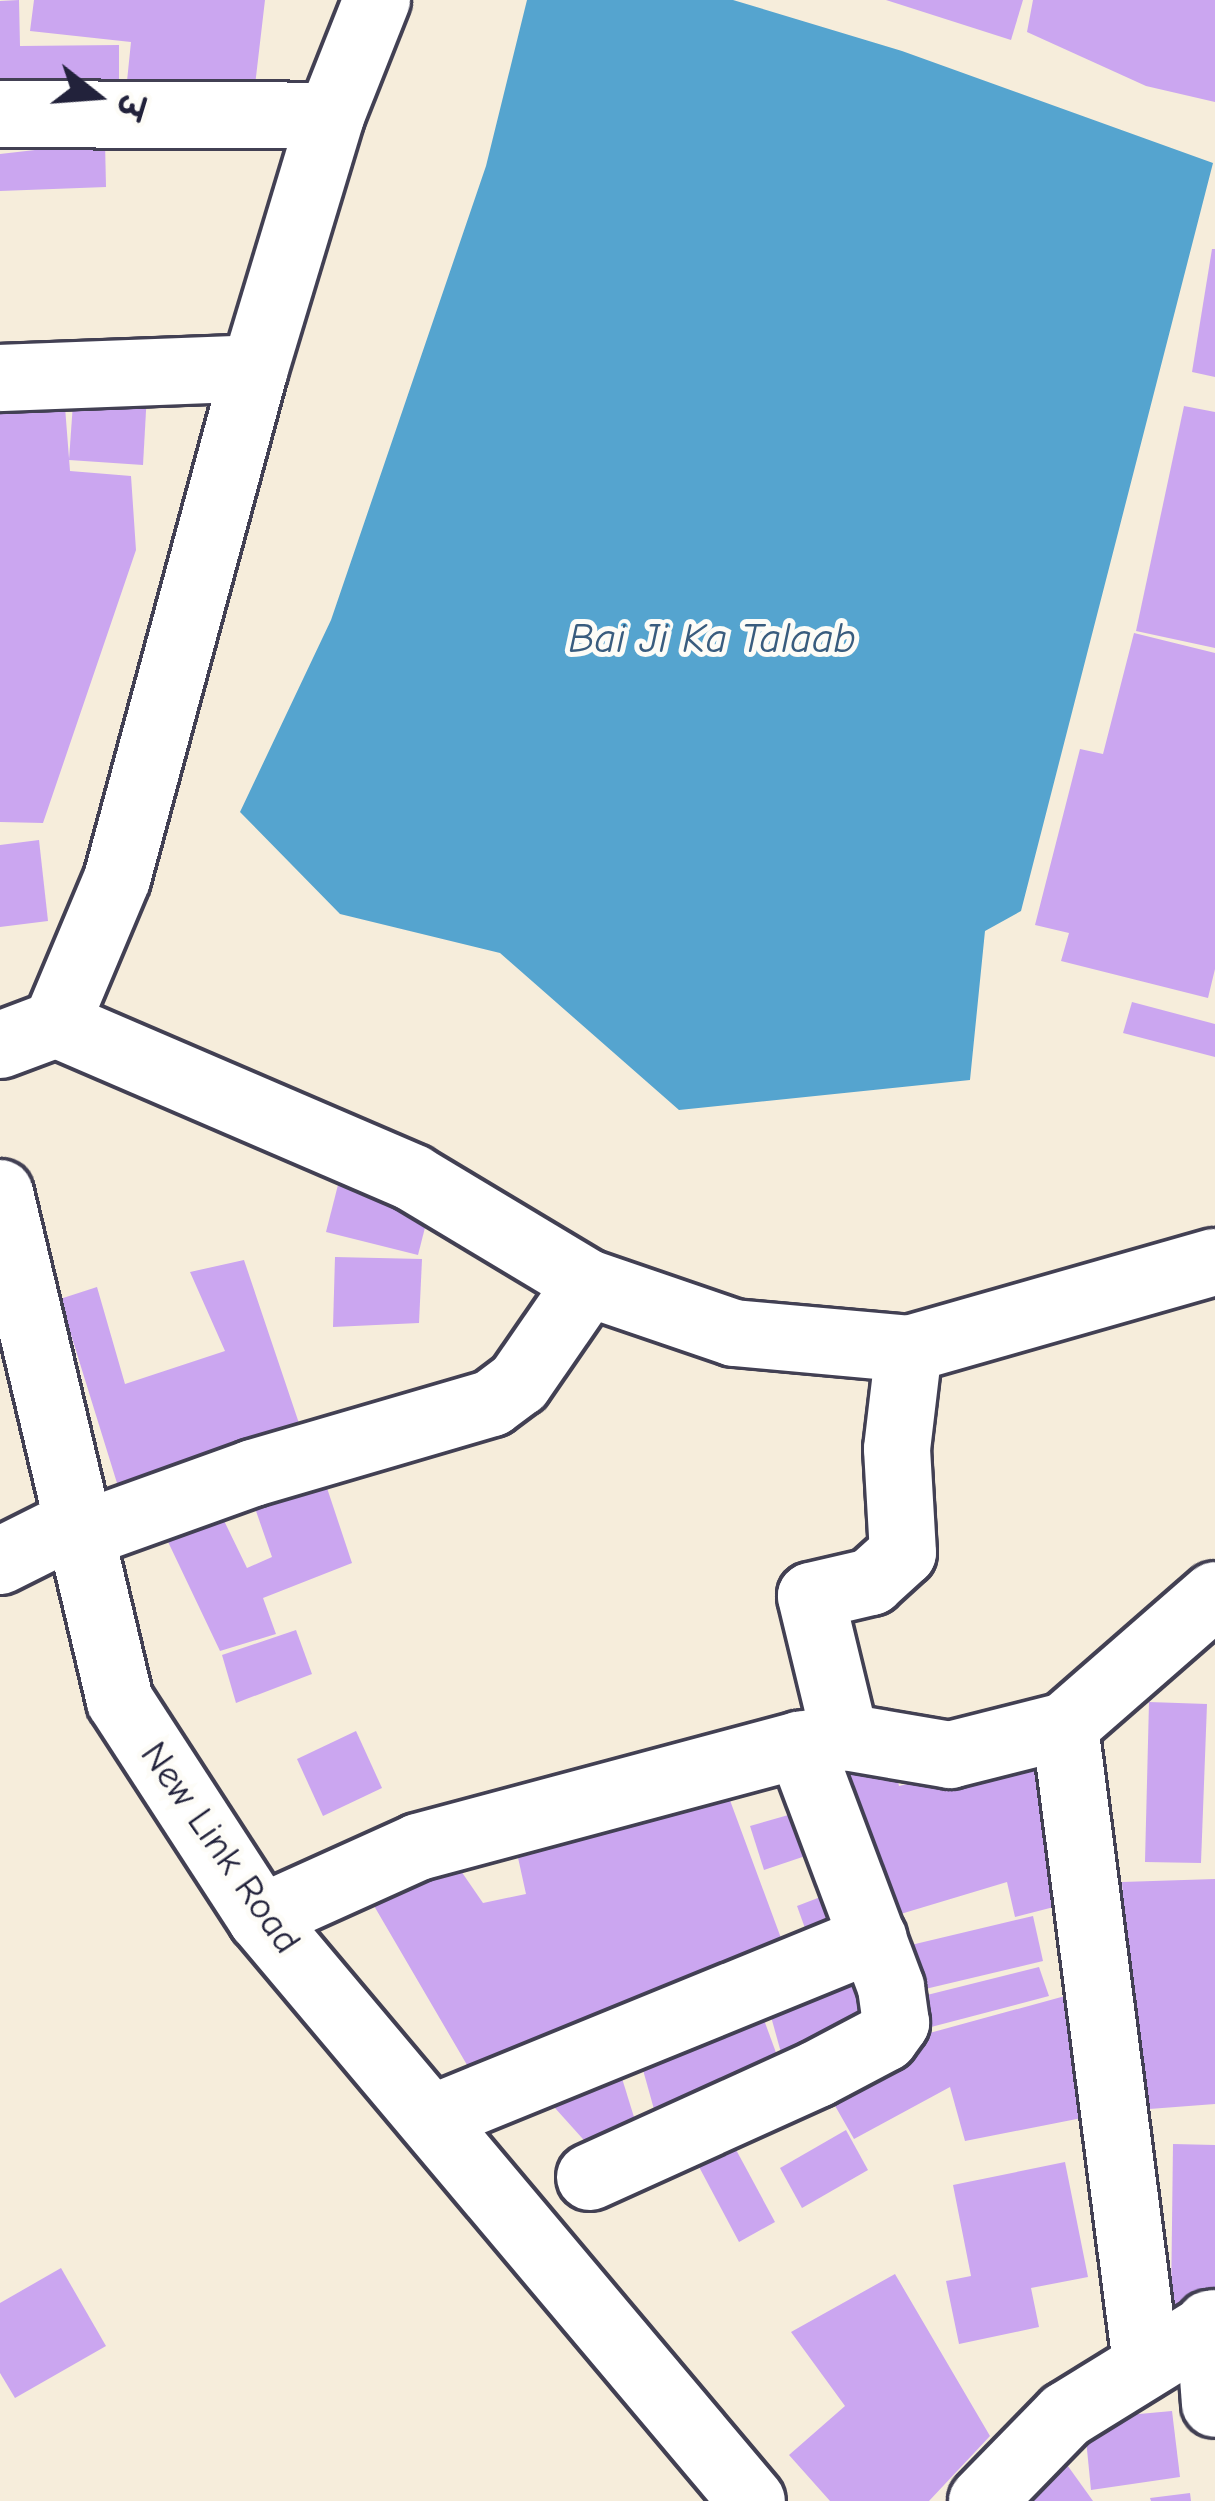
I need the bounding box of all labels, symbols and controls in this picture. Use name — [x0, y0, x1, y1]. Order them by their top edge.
north arrow — [36, 36, 156, 156]
text: उ — [109, 90, 152, 123]
water label: Bai Ji Ka Talaab — [568, 614, 856, 664]
street label: New Link Road — [130, 1733, 310, 1963]

